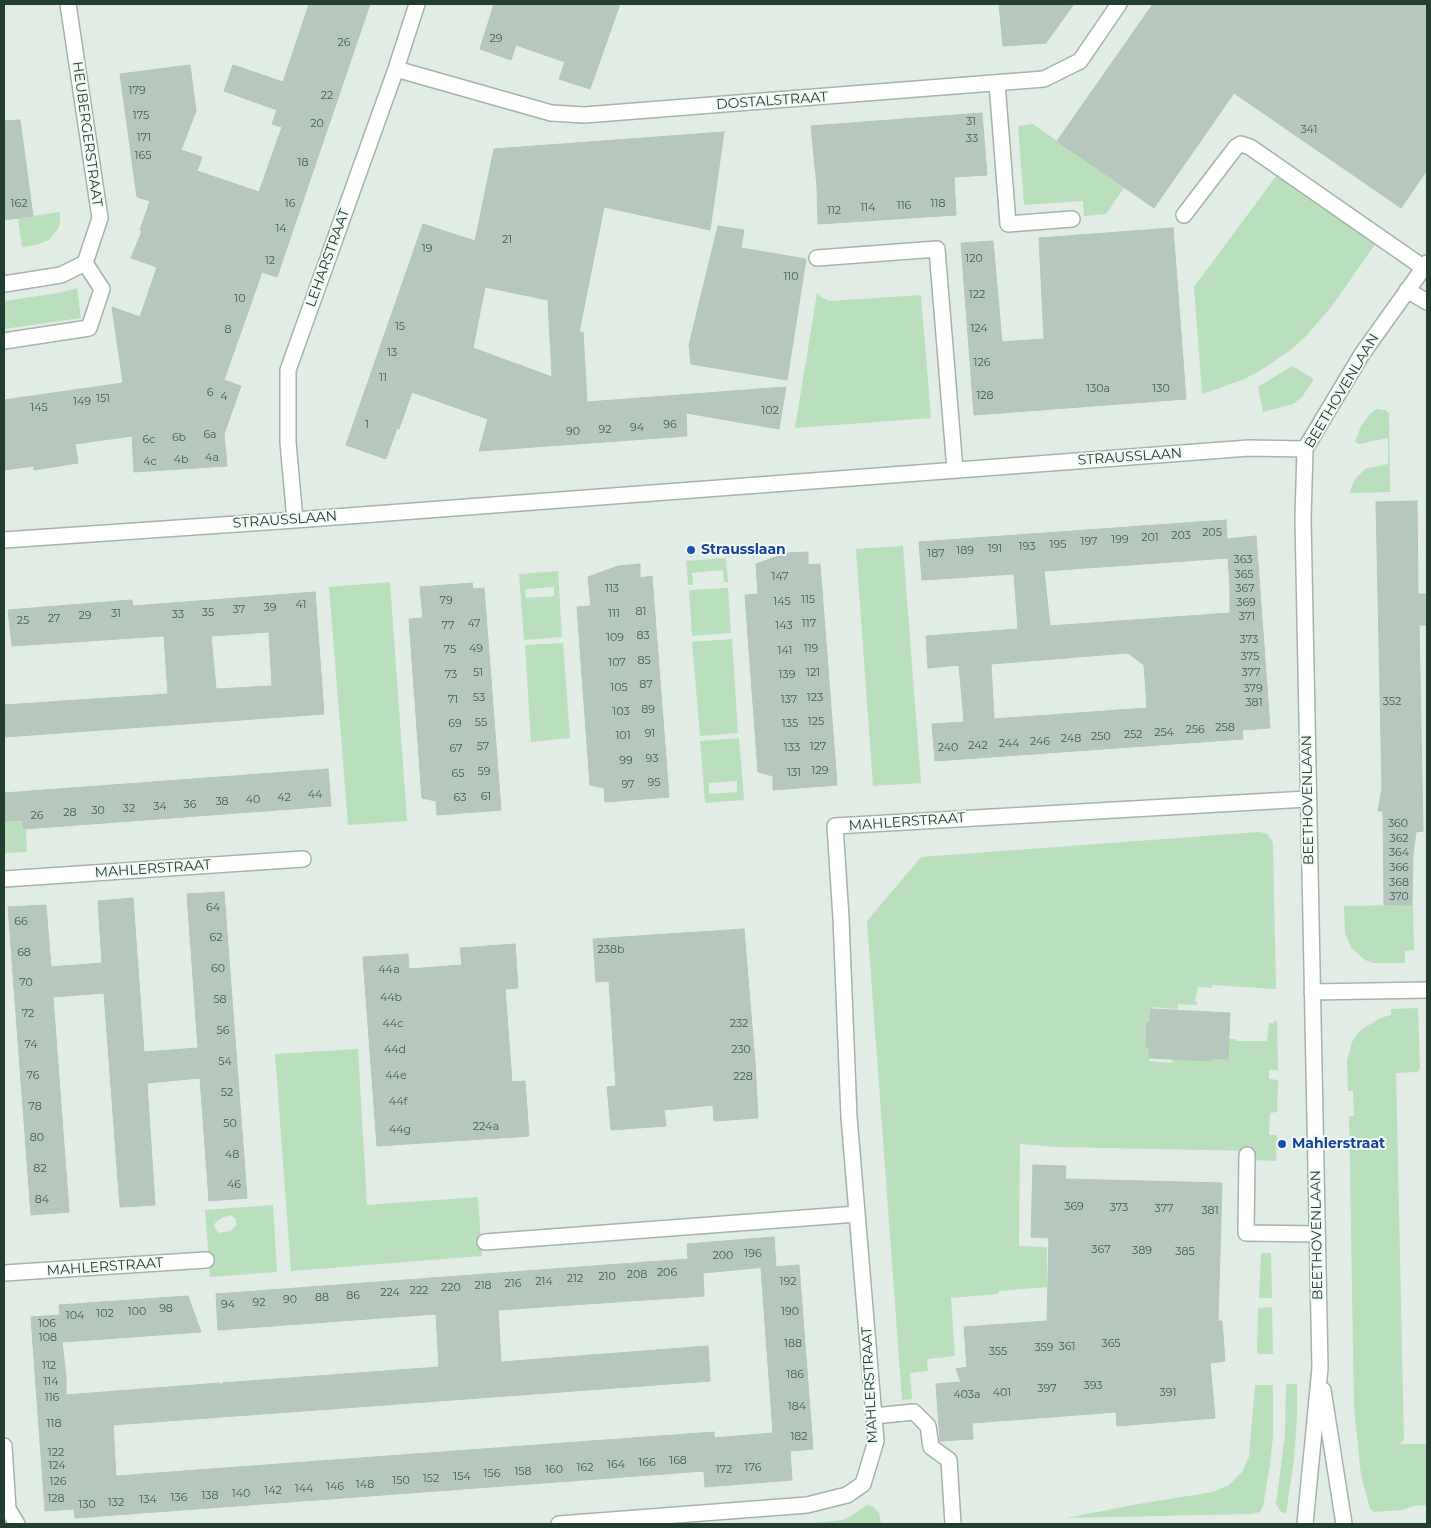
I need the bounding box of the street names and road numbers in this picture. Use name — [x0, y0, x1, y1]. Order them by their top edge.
street label: HEUBERGERSTRAAT — [68, 60, 106, 208]
street label: DOSTALSTRAAT — [716, 89, 828, 113]
street label: LEHARSTRAAT — [302, 206, 354, 310]
street label: BEETHOVENLAAN — [1301, 331, 1383, 451]
street label: STRAUSSLAAN — [1077, 445, 1183, 469]
street label: STRAUSSLAAN — [232, 508, 338, 532]
street label: BEETHOVENLAAN — [1298, 735, 1318, 865]
street label: MAHLERSTRAAT — [848, 810, 966, 834]
street label: MAHLERSTRAAT — [94, 857, 212, 881]
street label: BEETHOVENLAAN — [1307, 1170, 1327, 1300]
street label: MAHLERSTRAAT — [46, 1255, 164, 1279]
street label: MAHLERSTRAAT — [859, 1326, 881, 1444]

